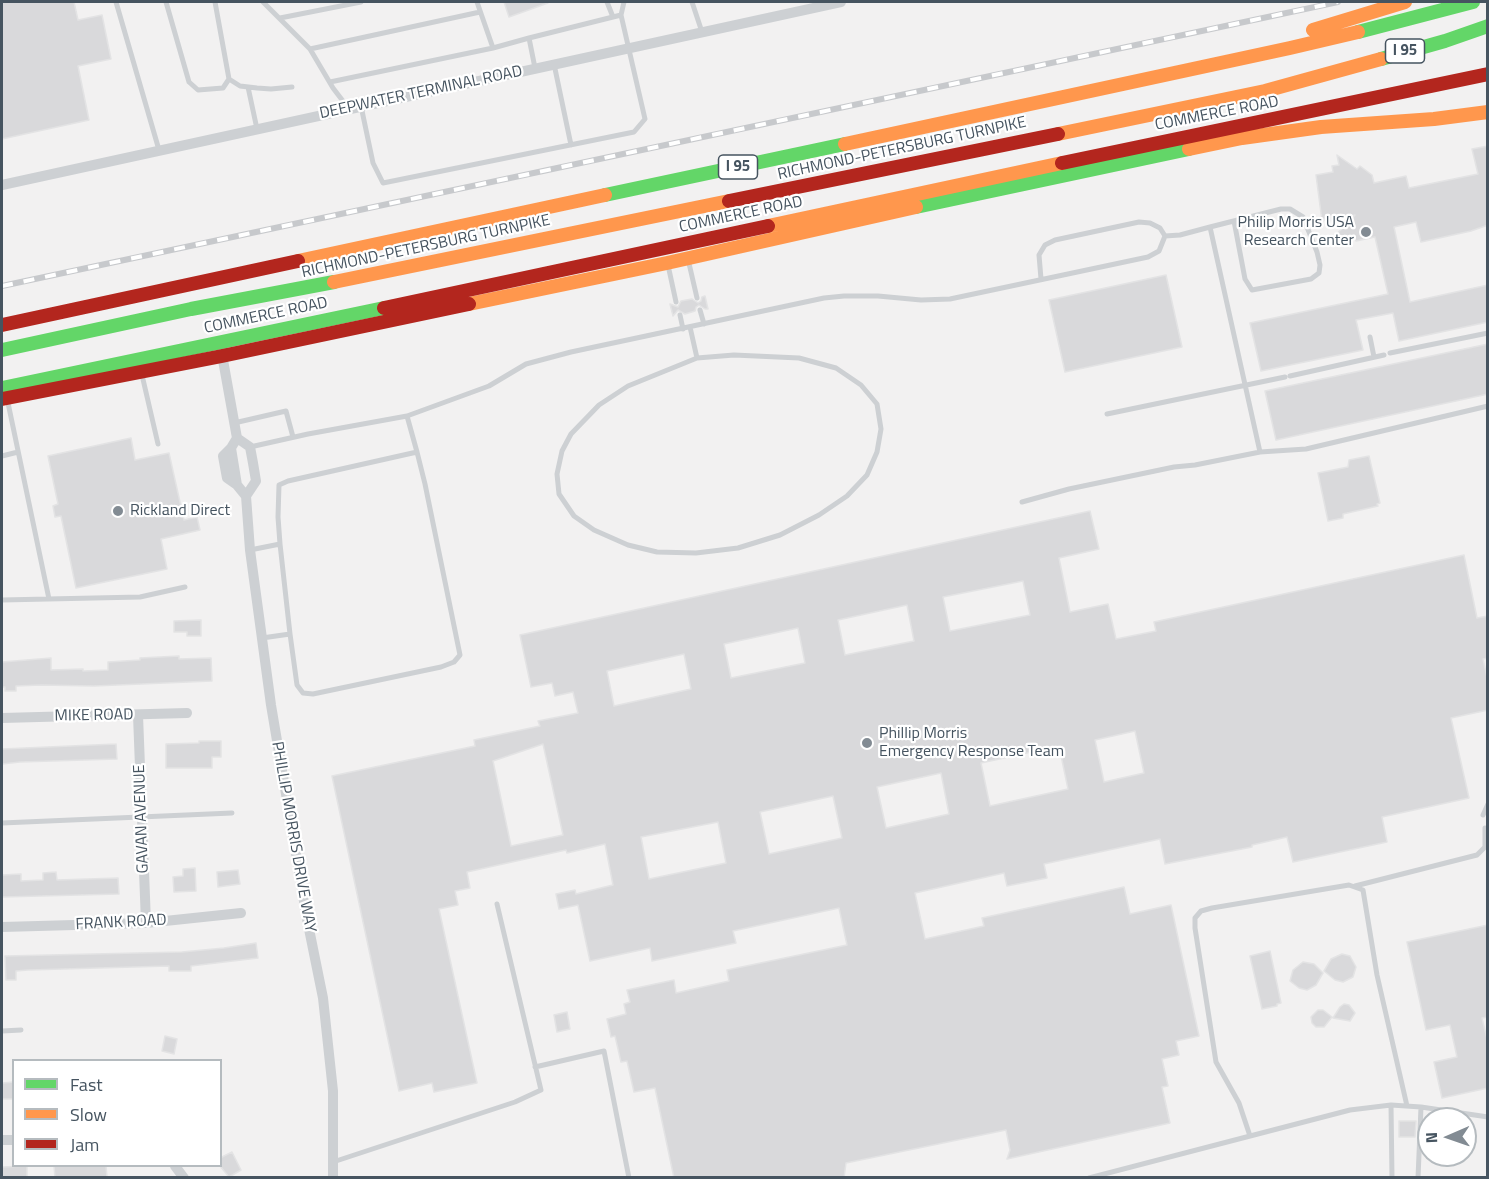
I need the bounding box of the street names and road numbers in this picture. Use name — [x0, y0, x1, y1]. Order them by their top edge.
road number: I 95 — [1386, 39, 1424, 63]
street label: DEEPWATER TERMINAL ROAD — [318, 62, 524, 124]
street label: COMMERCE ROAD — [1153, 93, 1281, 135]
street label: RICHMOND-PETERSBURG TURNPIKE — [776, 113, 1028, 185]
road number: I 95 — [718, 155, 758, 179]
street label: COMMERCE ROAD — [677, 193, 805, 237]
street label: RICHMOND-PETERSBURG TURNPIKE — [300, 211, 552, 283]
street label: COMMERCE ROAD — [202, 294, 330, 338]
street label: MIKE ROAD — [54, 706, 134, 726]
street label: PHILLIP MORRIS DRIVE WAY — [267, 740, 319, 934]
street label: GAVAN AVENUE — [131, 764, 153, 874]
street label: FRANK ROAD — [75, 911, 167, 935]

